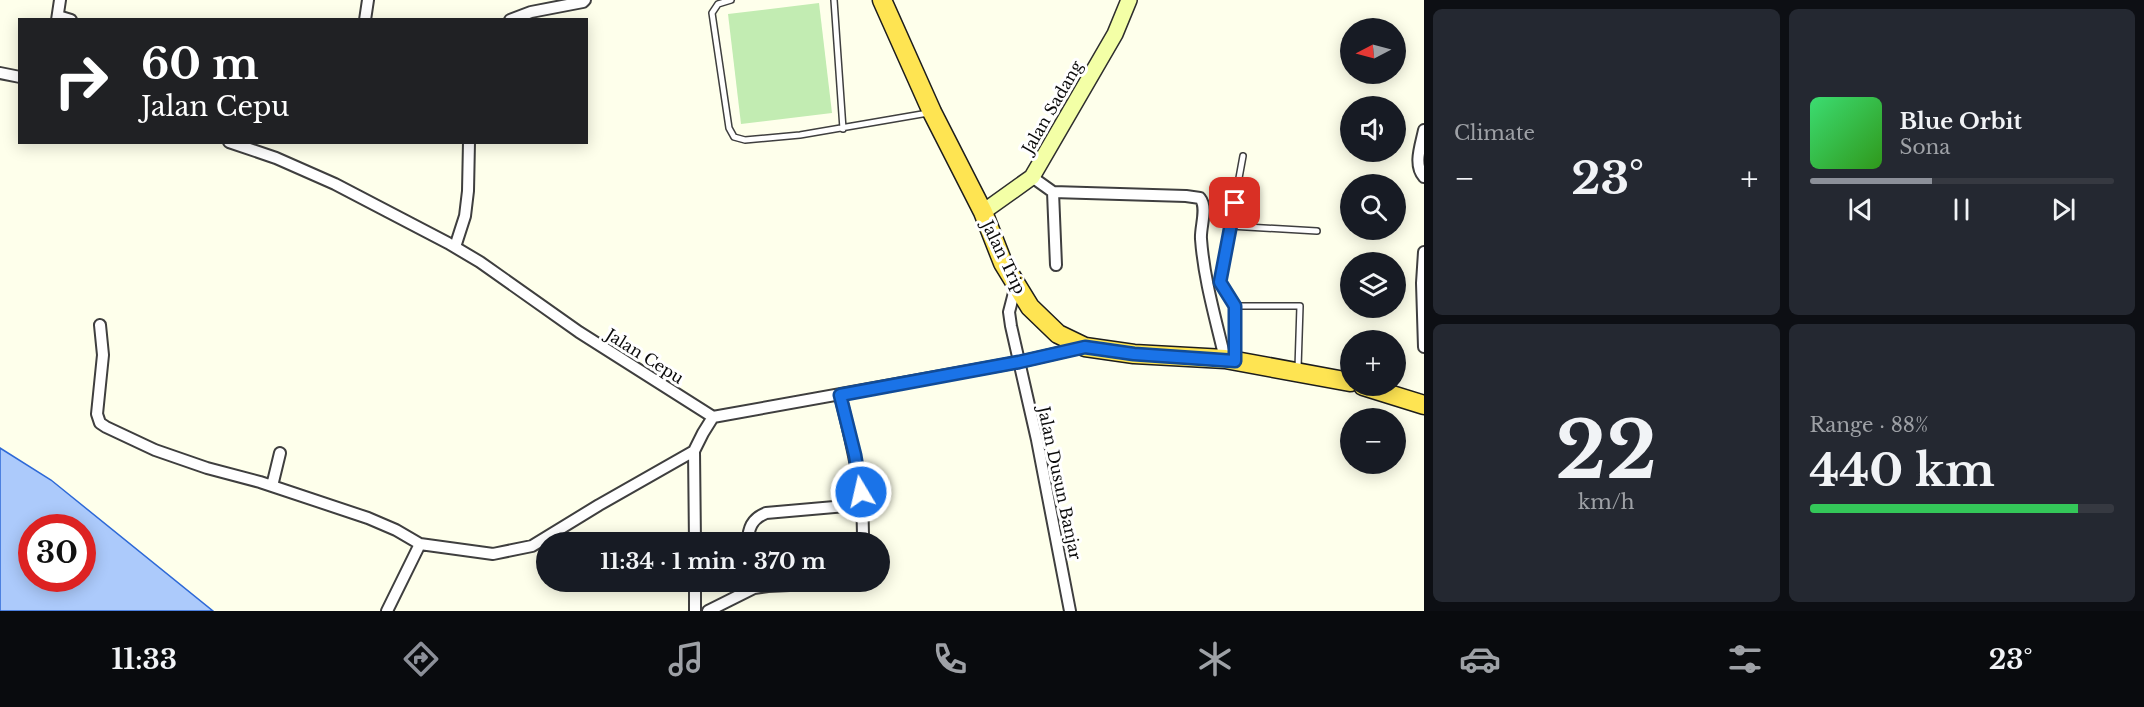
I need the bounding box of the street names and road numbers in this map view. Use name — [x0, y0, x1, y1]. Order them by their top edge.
street label: Jalan Sadang — [1016, 57, 1087, 159]
street label: Jalan Trip — [977, 215, 1030, 297]
street label: Jalan Cepu — [601, 323, 688, 388]
street label: Jalan Dusun Banjar — [1034, 403, 1086, 562]

